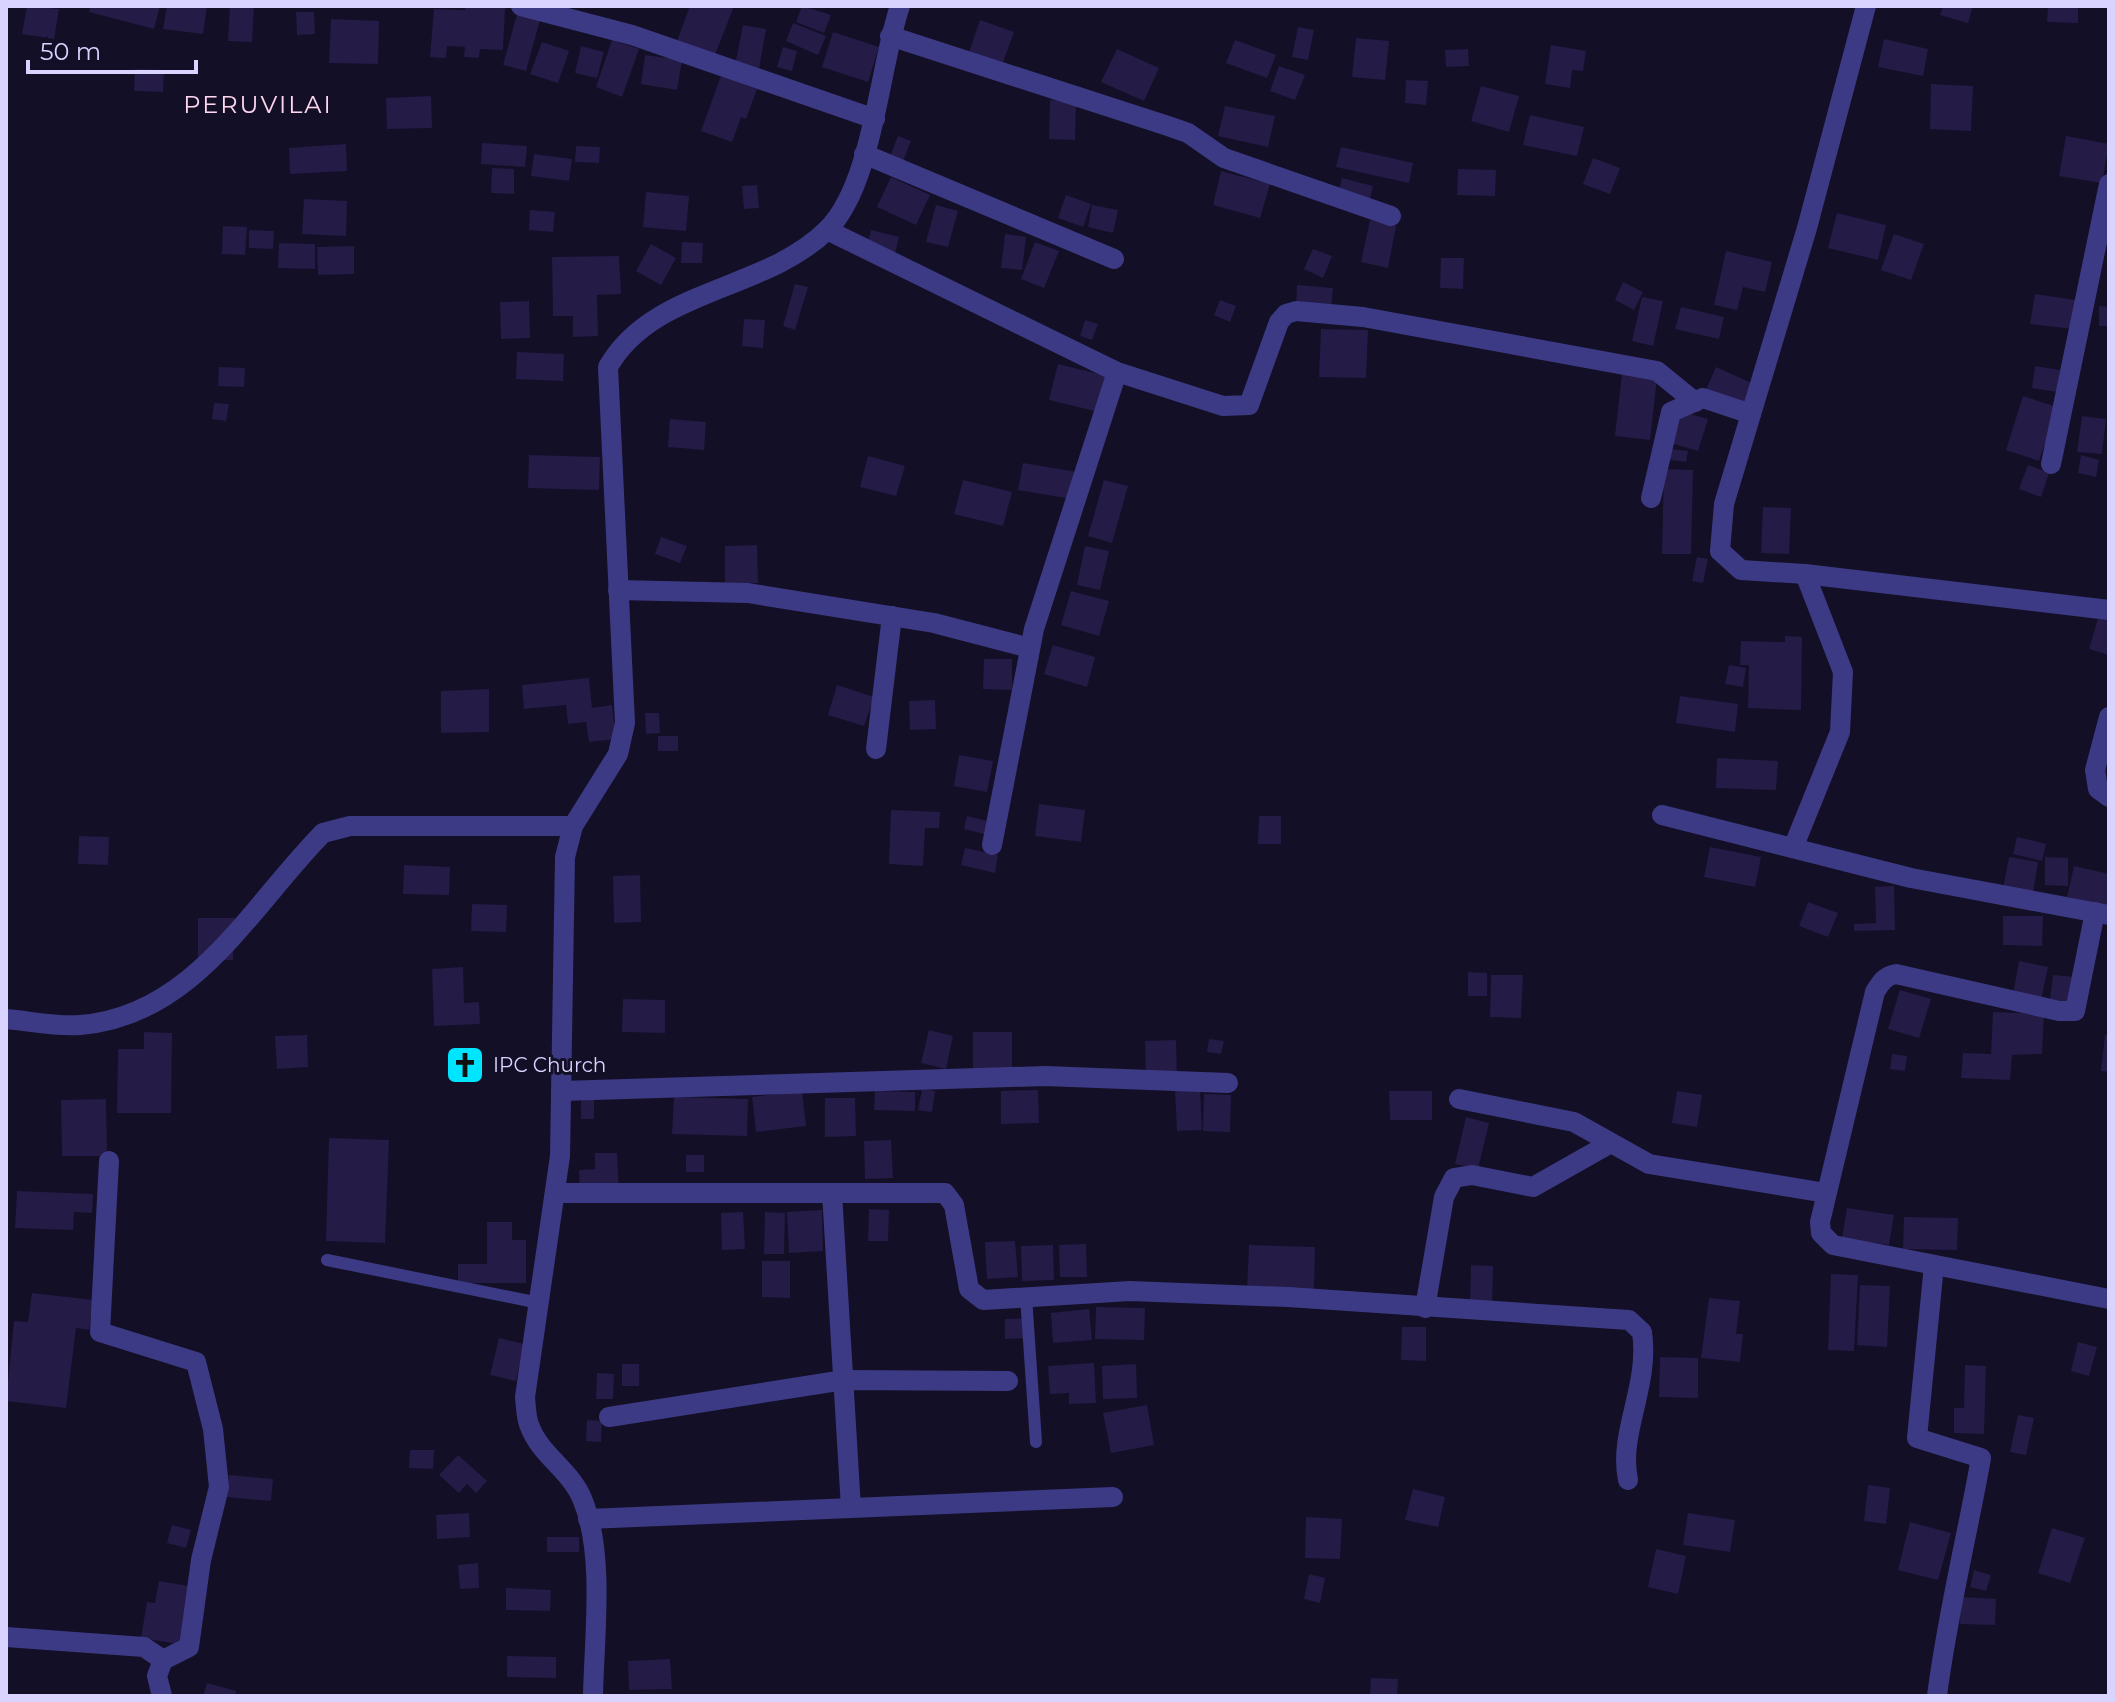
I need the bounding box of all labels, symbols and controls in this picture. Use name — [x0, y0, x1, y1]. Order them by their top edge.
scale bar — [28, 24, 196, 74]
text: 50 m — [40, 37, 101, 66]
district label: PERUVILAI — [183, 90, 333, 119]
church icon: IPC Church — [444, 1044, 486, 1086]
place label: IPC Church — [493, 1053, 606, 1077]

